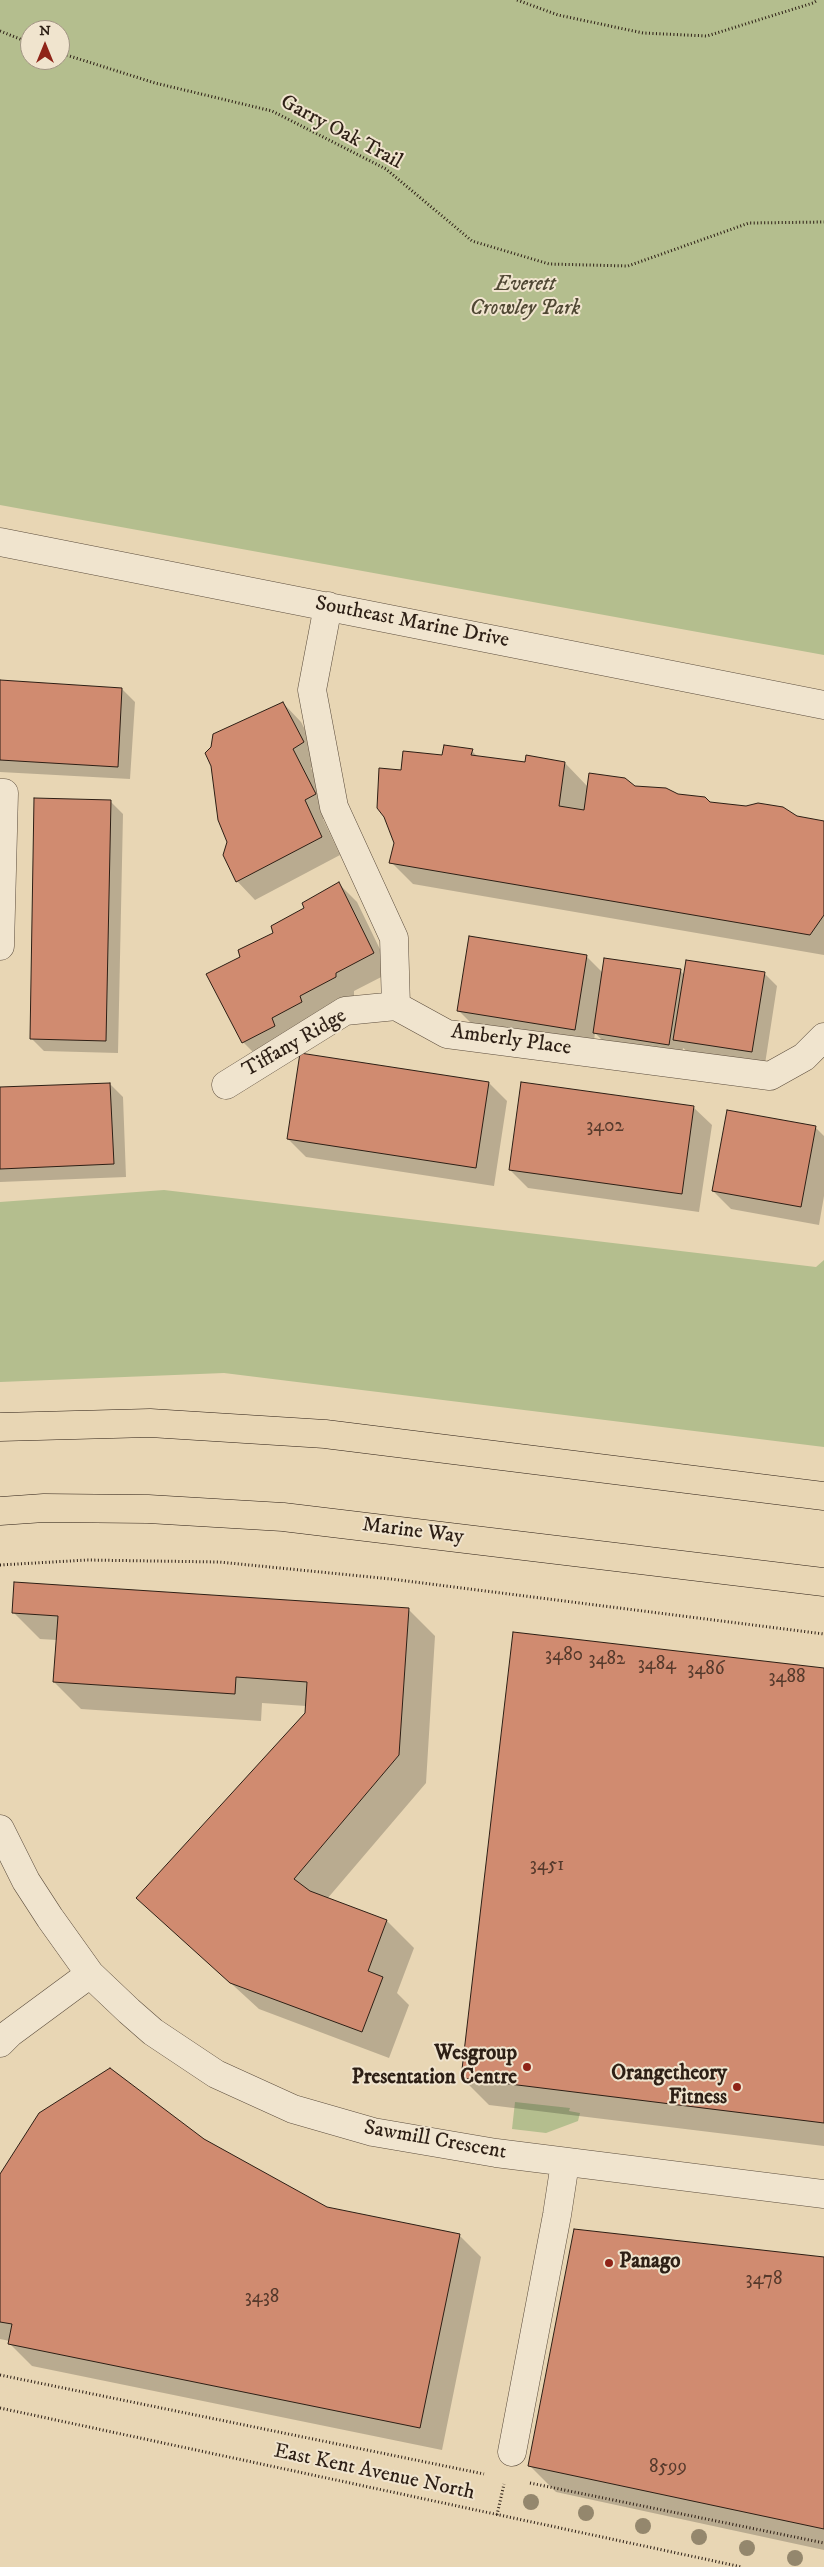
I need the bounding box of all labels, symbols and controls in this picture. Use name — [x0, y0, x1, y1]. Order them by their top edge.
north arrow — [20, 20, 70, 70]
text: N — [39, 22, 51, 40]
street label: Garry Oak Trail — [276, 90, 406, 176]
park label: Everett Crowley Park — [470, 273, 580, 323]
street label: Southeast Marine Drive — [313, 592, 511, 654]
street label: Tiffany Ridge — [239, 1004, 351, 1084]
street label: Amberly Place — [449, 1020, 573, 1062]
house number: 3402 — [586, 1116, 624, 1138]
street label: Marine Way — [361, 1513, 465, 1551]
house number: 3480 — [545, 1645, 583, 1667]
house number: 3482 — [589, 1649, 625, 1671]
house number: 3484 — [638, 1654, 676, 1676]
house number: 3486 — [687, 1659, 725, 1681]
house number: 3488 — [768, 1667, 806, 1689]
house number: 3451 — [530, 1855, 564, 1877]
place label: Wesgroup Presentation Centre — [352, 2042, 517, 2092]
marker: Wesgroup Presentation Centre — [521, 2061, 533, 2073]
place label: Orangetheory Fitness — [611, 2062, 727, 2112]
marker: Orangetheory Fitness — [731, 2081, 743, 2093]
street label: Sawmill Crescent — [362, 2116, 508, 2166]
place label: Panago — [619, 2250, 680, 2276]
marker: Panago — [603, 2257, 615, 2269]
house number: 3478 — [746, 2269, 782, 2291]
house number: 3438 — [245, 2287, 279, 2309]
street label: East Kent Avenue North — [271, 2439, 477, 2507]
house number: 8599 — [649, 2457, 687, 2479]

